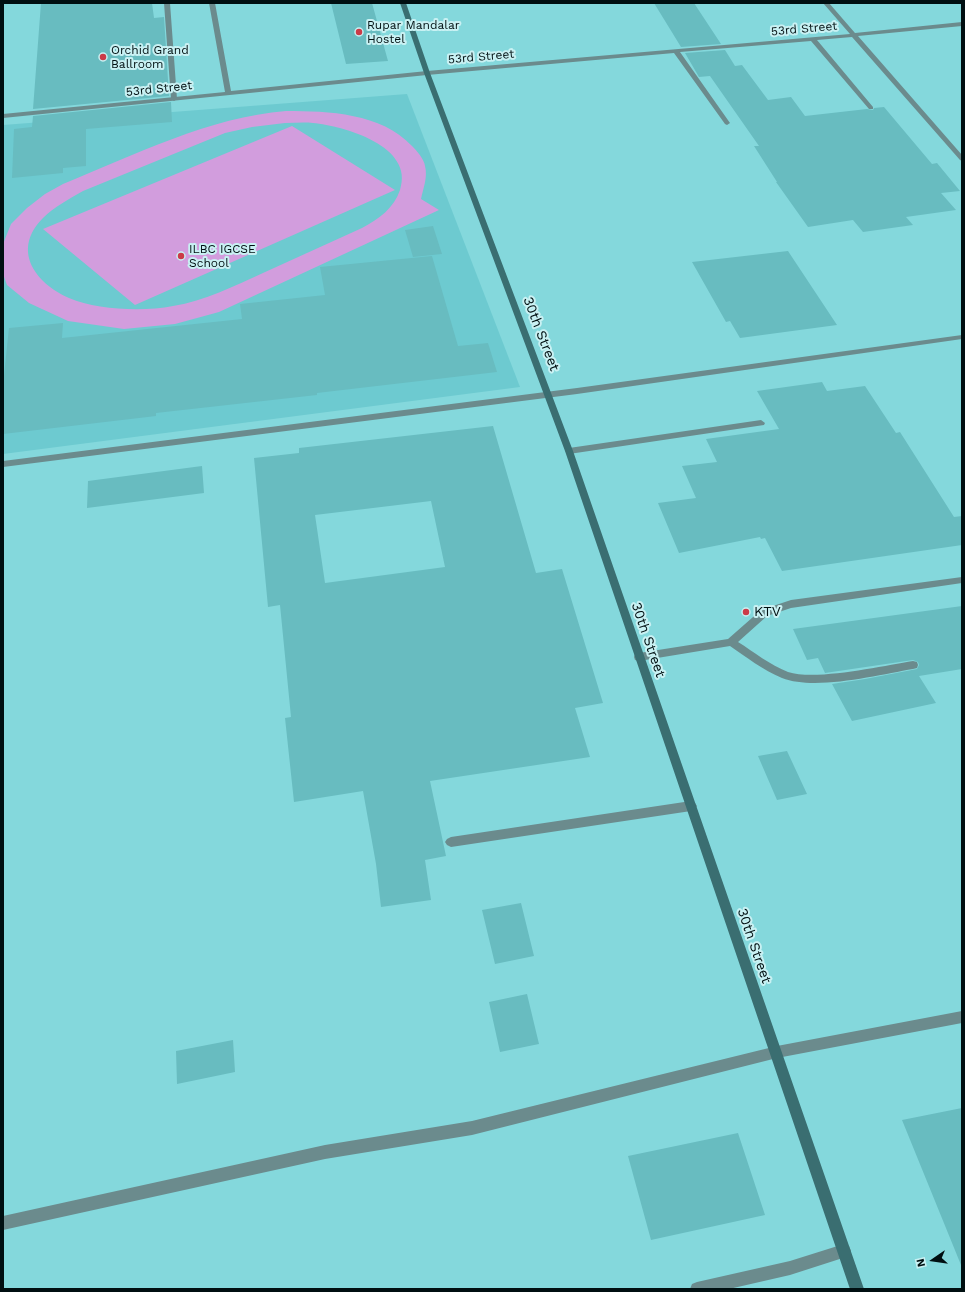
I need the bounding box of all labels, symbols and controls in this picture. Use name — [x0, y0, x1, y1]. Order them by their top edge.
place label: Rupar Mandalar Hostel — [367, 18, 460, 46]
street label: 53rd Street — [770, 19, 838, 39]
marker: Rupar Mandalar Hostel — [354, 27, 364, 37]
place label: Orchid Grand Ballroom — [111, 43, 189, 71]
street label: 53rd Street — [447, 47, 515, 67]
marker: Orchid Grand Ballroom — [98, 52, 108, 62]
street label: 53rd Street — [125, 78, 193, 100]
place label: ILBC IGCSE School — [189, 242, 256, 270]
marker: ILBC IGCSE School — [176, 251, 186, 261]
street label: 30th Street — [519, 294, 563, 374]
street label: 30th Street — [627, 600, 669, 680]
place label: KTV — [754, 604, 781, 620]
marker: KTV — [741, 607, 751, 617]
street label: 30th Street — [733, 906, 775, 986]
north arrow — [913, 1240, 953, 1280]
text: N — [914, 1257, 928, 1268]

